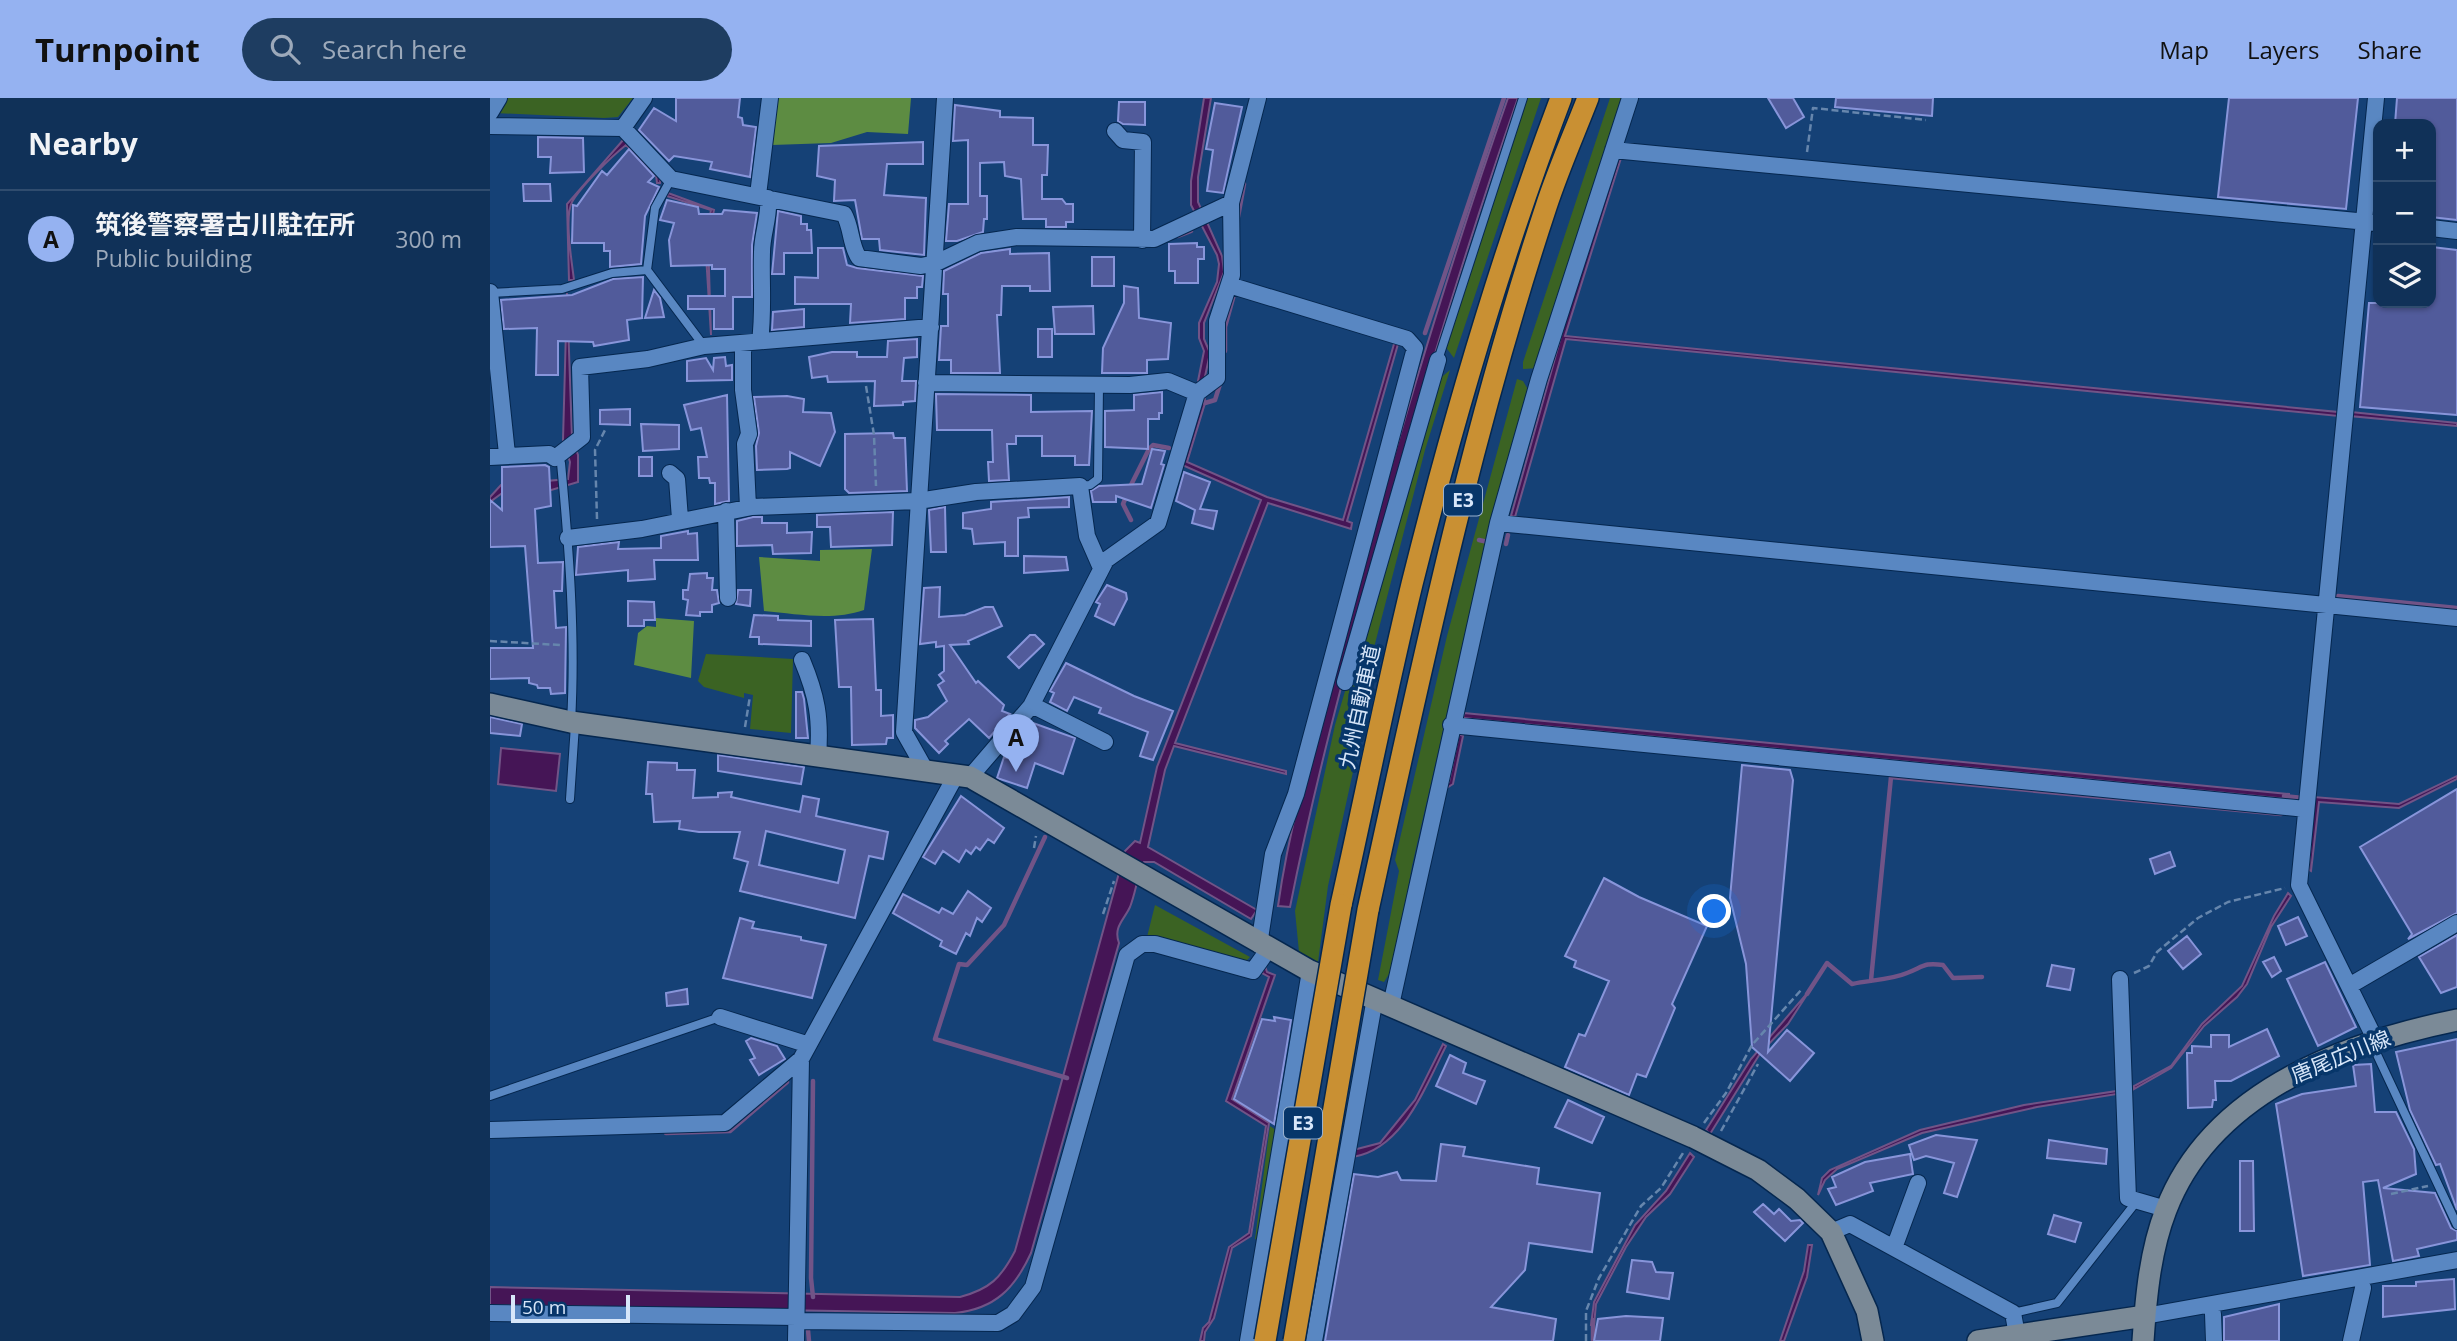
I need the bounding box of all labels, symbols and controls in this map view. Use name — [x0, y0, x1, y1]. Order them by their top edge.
search box — [242, 18, 732, 81]
text: Turnpoint — [35, 27, 200, 72]
icon: search — [266, 30, 304, 68]
text: Search here — [322, 31, 467, 67]
text: Map — [2159, 33, 2209, 66]
text: Layers — [2247, 33, 2320, 66]
text: Share — [2358, 33, 2422, 66]
map controls — [2373, 119, 2436, 308]
button: + — [2373, 119, 2436, 182]
text: Nearby — [28, 123, 138, 164]
button: − — [2373, 182, 2436, 245]
text: 筑後警察署古川駐在所 — [95, 206, 355, 242]
text: A — [43, 223, 59, 255]
text: 300 m — [395, 223, 462, 255]
text: Public building — [95, 242, 252, 274]
button: layers — [2373, 245, 2436, 308]
road number: E3 — [1444, 484, 1482, 516]
street label: 九州自動車道 — [1332, 642, 1386, 771]
pin: A — [993, 714, 1039, 772]
your location — [1697, 894, 1731, 928]
street label: 唐尾広川線 — [2287, 1023, 2395, 1089]
road number: E3 — [1284, 1107, 1322, 1138]
scale bar — [511, 1292, 630, 1324]
text: 50 m — [522, 1294, 566, 1320]

